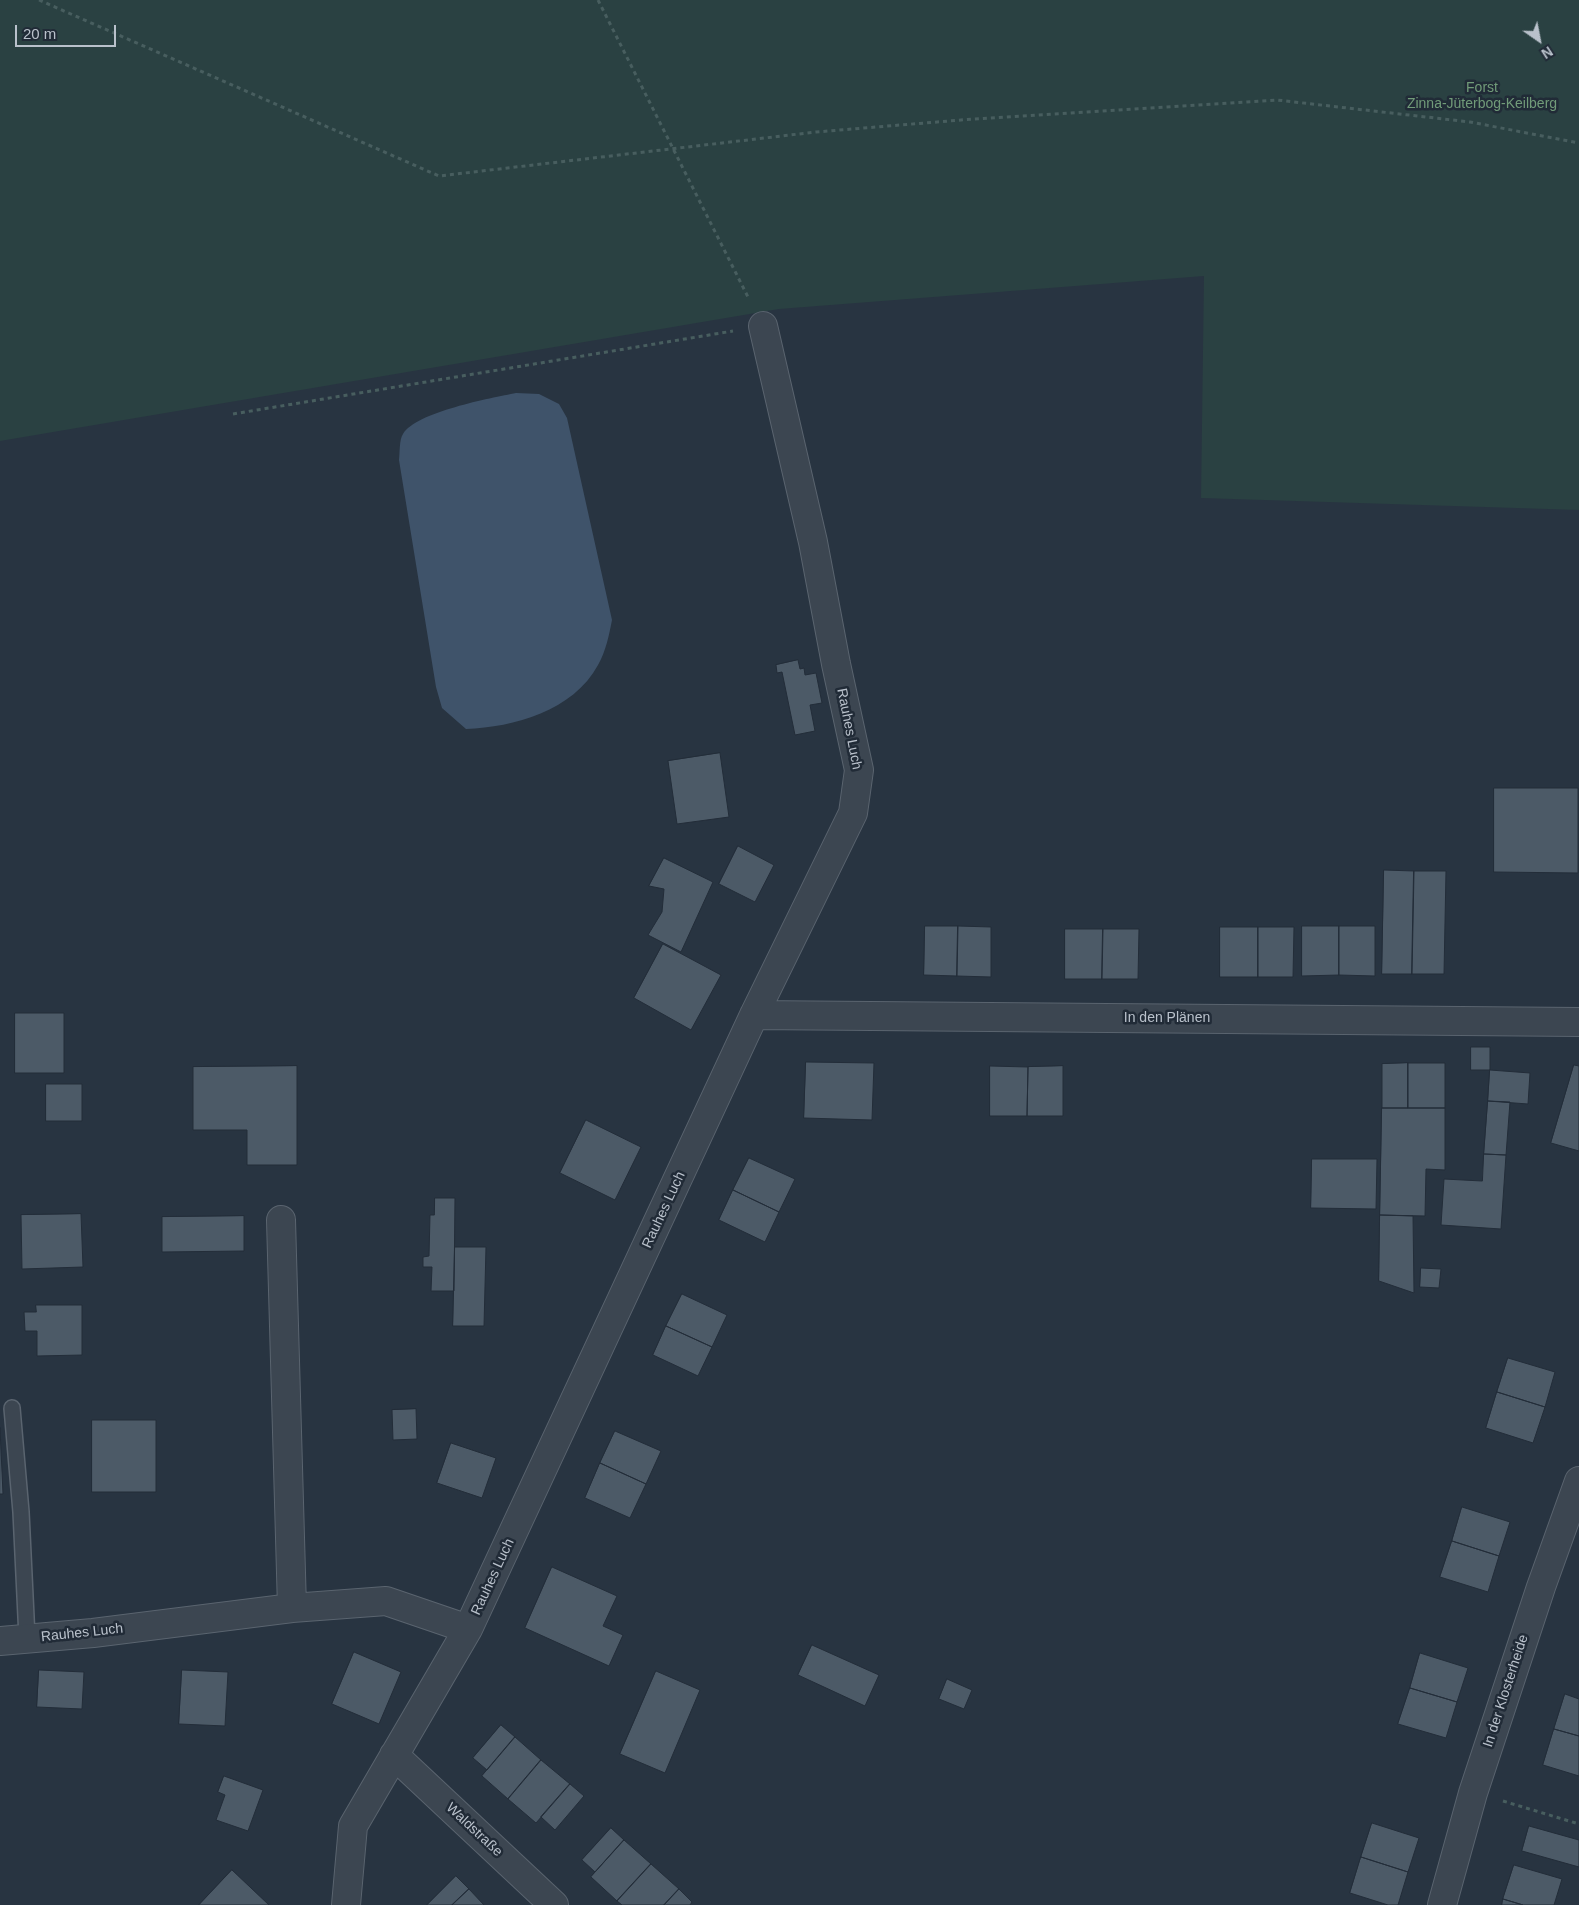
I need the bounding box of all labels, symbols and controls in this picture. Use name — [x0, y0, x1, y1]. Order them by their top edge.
scale bar — [18, 15, 119, 47]
north arrow — [1514, 15, 1564, 65]
text: 20 m — [23, 25, 56, 42]
text: N — [1539, 43, 1556, 62]
park label: Forst Zinna-Jüterbog-Keilberg — [1407, 80, 1557, 112]
street label: Rauhes Luch — [833, 687, 865, 771]
street label: In den Plänen — [1124, 1010, 1210, 1026]
street label: Rauhes Luch — [639, 1169, 689, 1251]
street label: Rauhes Luch — [468, 1536, 518, 1618]
street label: Rauhes Luch — [40, 1620, 124, 1646]
street label: In der Klosterheide — [1480, 1633, 1532, 1749]
street label: Waldstraße — [442, 1800, 506, 1860]

